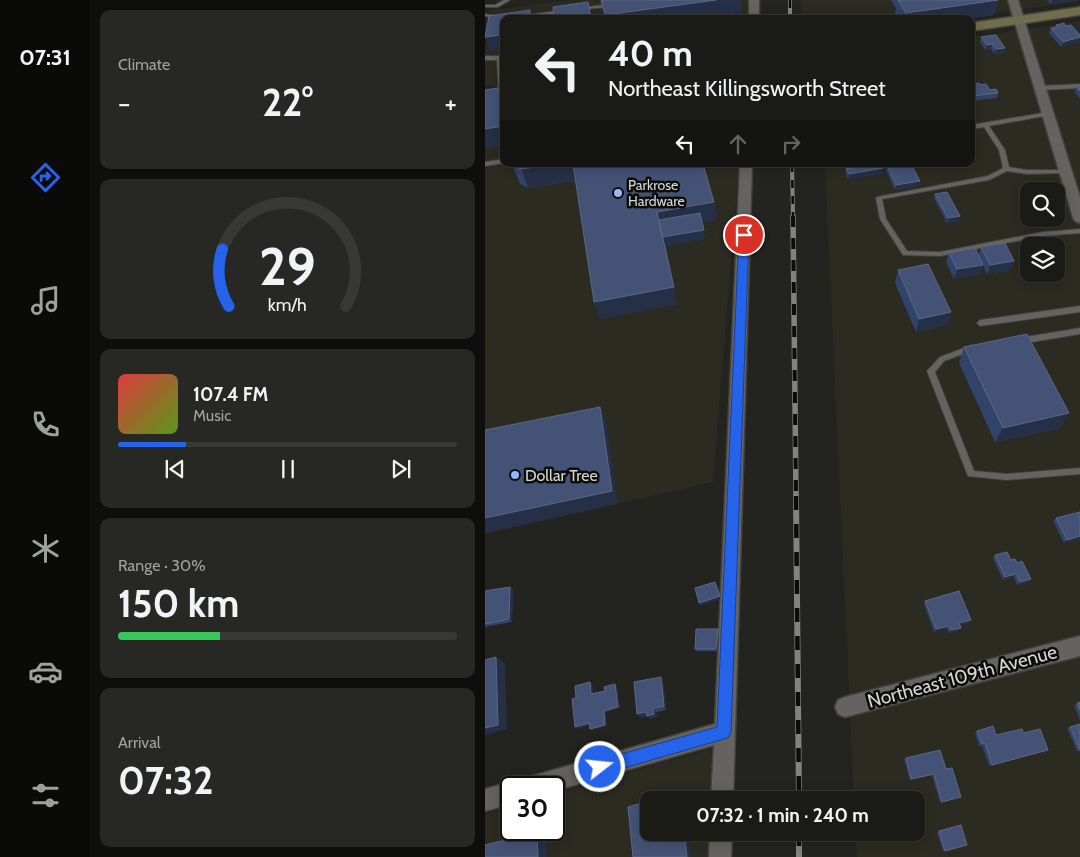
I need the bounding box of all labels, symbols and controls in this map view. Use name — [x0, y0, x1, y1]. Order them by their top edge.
text: 40 m — [608, 32, 693, 75]
icon: left — [525, 35, 590, 100]
text: 07:31 — [19, 44, 71, 71]
text: Climate — [118, 55, 170, 74]
text: Northeast Killingsworth Street — [608, 75, 886, 102]
text: 22° — [262, 79, 313, 126]
text: − — [118, 86, 130, 120]
text: + — [445, 86, 457, 120]
icon: left — [671, 130, 699, 158]
icon: ahead — [724, 130, 752, 158]
icon: right — [777, 130, 805, 158]
icon: directions — [28, 160, 63, 195]
place label: Parkrose Hardware — [628, 176, 685, 210]
map controls — [1020, 182, 1065, 282]
button: search — [1020, 182, 1065, 227]
marker: Parkrose Hardware — [612, 187, 624, 199]
pin — [723, 214, 765, 256]
icon: arrive — [730, 221, 758, 249]
text: 29 — [259, 235, 316, 298]
button: layers — [1020, 237, 1065, 282]
icon: music — [28, 283, 63, 318]
text: km/h — [268, 294, 307, 315]
text: 107.4 FM — [193, 383, 268, 406]
text: Music — [193, 406, 231, 425]
icon: phone — [28, 407, 63, 442]
icon: previous — [161, 455, 189, 483]
icon: pause — [274, 455, 302, 483]
icon: next — [387, 455, 415, 483]
place label: Dollar Tree — [525, 466, 598, 485]
marker: Dollar Tree — [509, 469, 521, 481]
icon: climate — [28, 531, 63, 566]
text: Range · 30% — [118, 556, 206, 575]
text: 150 km — [118, 580, 239, 627]
street label: Northeast 109th Avenue — [865, 640, 1060, 713]
icon: car — [28, 654, 63, 689]
text: Arrival — [118, 733, 161, 752]
position arrow — [573, 740, 625, 792]
text: 07:32 — [118, 757, 213, 804]
speed limit sign: 30 — [500, 776, 565, 841]
icon: filters — [28, 778, 63, 813]
text: 07:32 · 1 min · 240 m — [696, 804, 869, 827]

